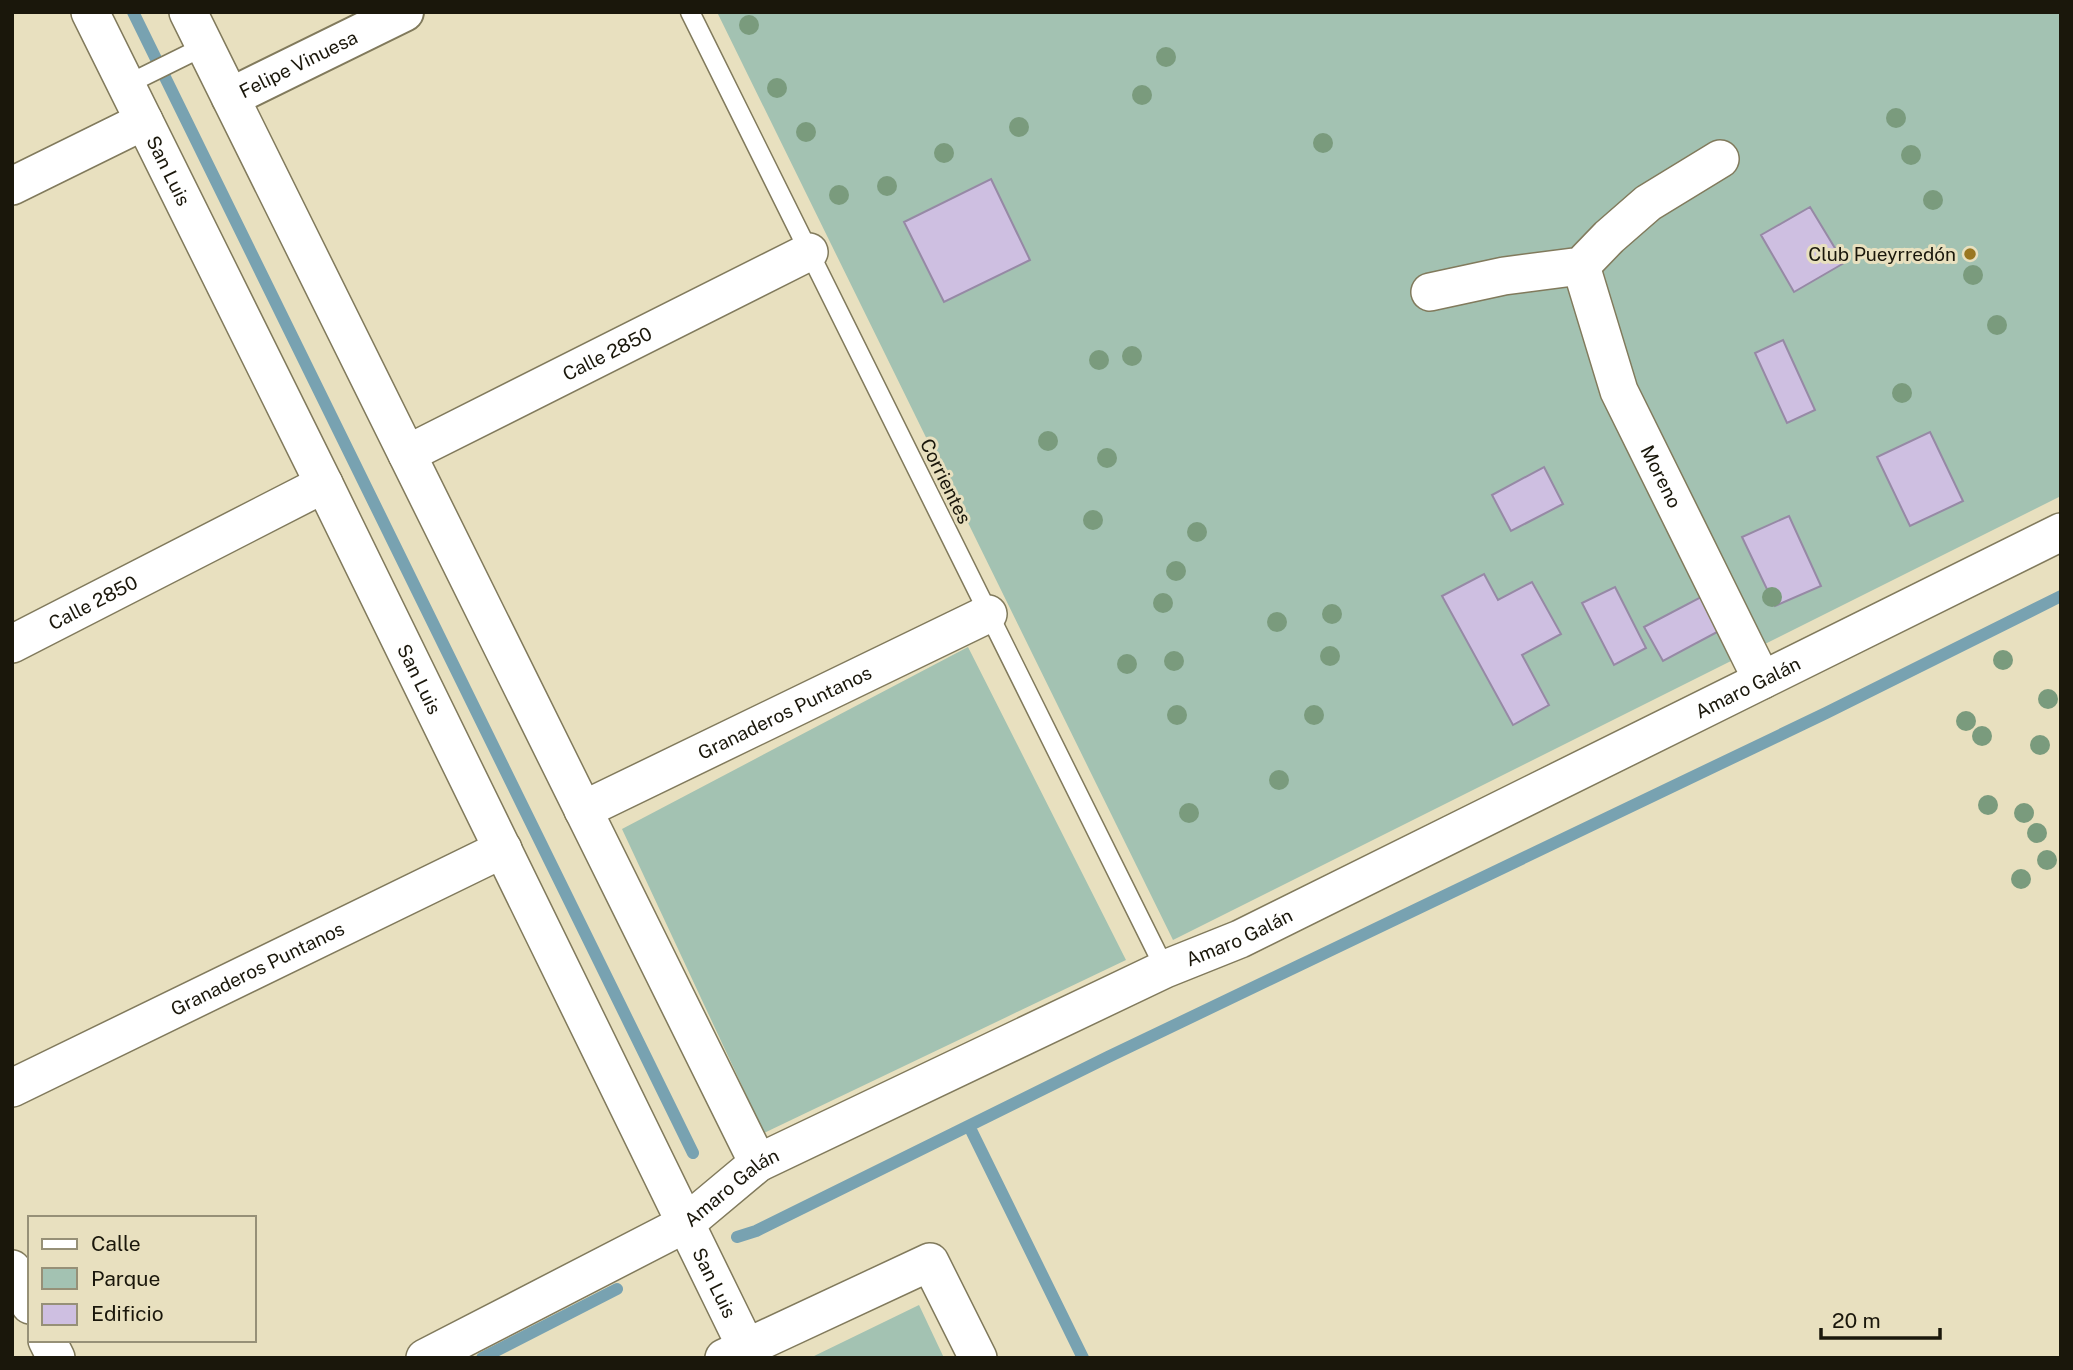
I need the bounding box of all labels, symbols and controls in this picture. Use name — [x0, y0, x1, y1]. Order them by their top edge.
street label: Felipe Vinuesa — [236, 26, 361, 102]
street label: San Luis — [142, 132, 195, 209]
place label: Club Pueyrredón — [1808, 243, 1956, 265]
marker: Club Pueyrredón — [1962, 246, 1978, 262]
street label: Calle 2850 — [559, 322, 655, 385]
street label: Corrientes — [916, 435, 976, 527]
street label: Moreno — [1637, 441, 1686, 511]
street label: Calle 2850 — [45, 571, 141, 634]
street label: San Luis — [393, 640, 446, 718]
street label: Amaro Galán — [1692, 652, 1804, 723]
street label: Granaderos Puntanos — [694, 661, 875, 764]
street label: Amaro Galán — [1182, 904, 1296, 971]
street label: Granaderos Puntanos — [167, 917, 348, 1020]
street label: Amaro Galán — [680, 1144, 782, 1231]
legend — [28, 1216, 256, 1342]
text: Calle — [91, 1231, 141, 1256]
street label: San Luis — [688, 1244, 741, 1321]
text: Parque — [91, 1266, 160, 1291]
scale bar — [1821, 1296, 1940, 1340]
text: Edificio — [91, 1301, 164, 1326]
text: 20 m — [1832, 1308, 1881, 1333]

